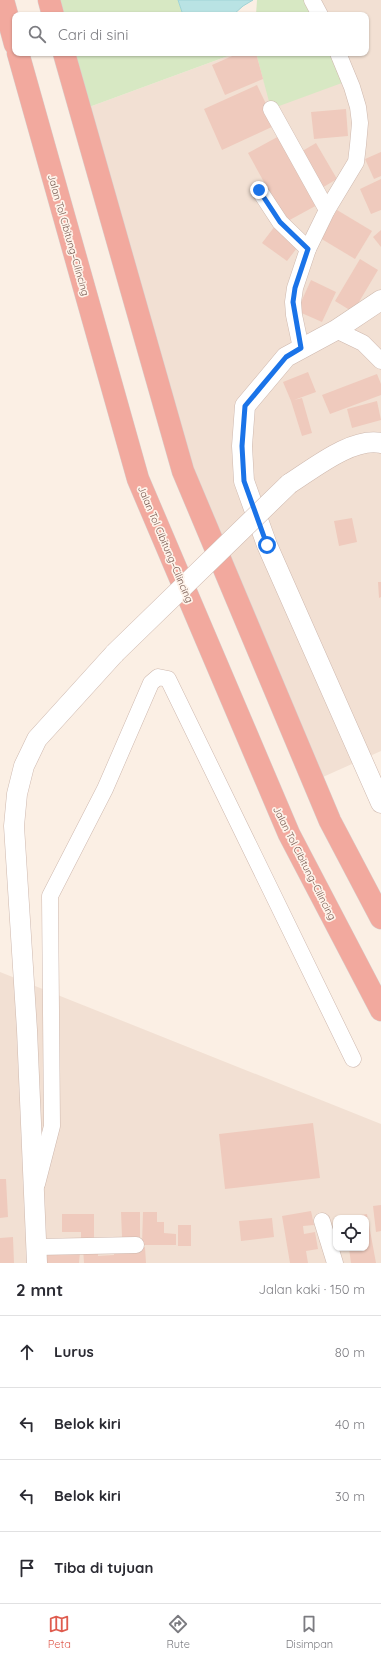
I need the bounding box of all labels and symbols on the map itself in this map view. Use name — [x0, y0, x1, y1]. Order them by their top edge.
street label: Jalan Tol Cibitung–Cilincing — [45, 173, 92, 297]
route end — [250, 181, 268, 199]
street label: Jalan Tol Cibitung–Cilincing — [135, 484, 196, 605]
route start — [258, 536, 276, 554]
street label: Jalan Tol Cibitung–Cilincing — [270, 804, 339, 922]

